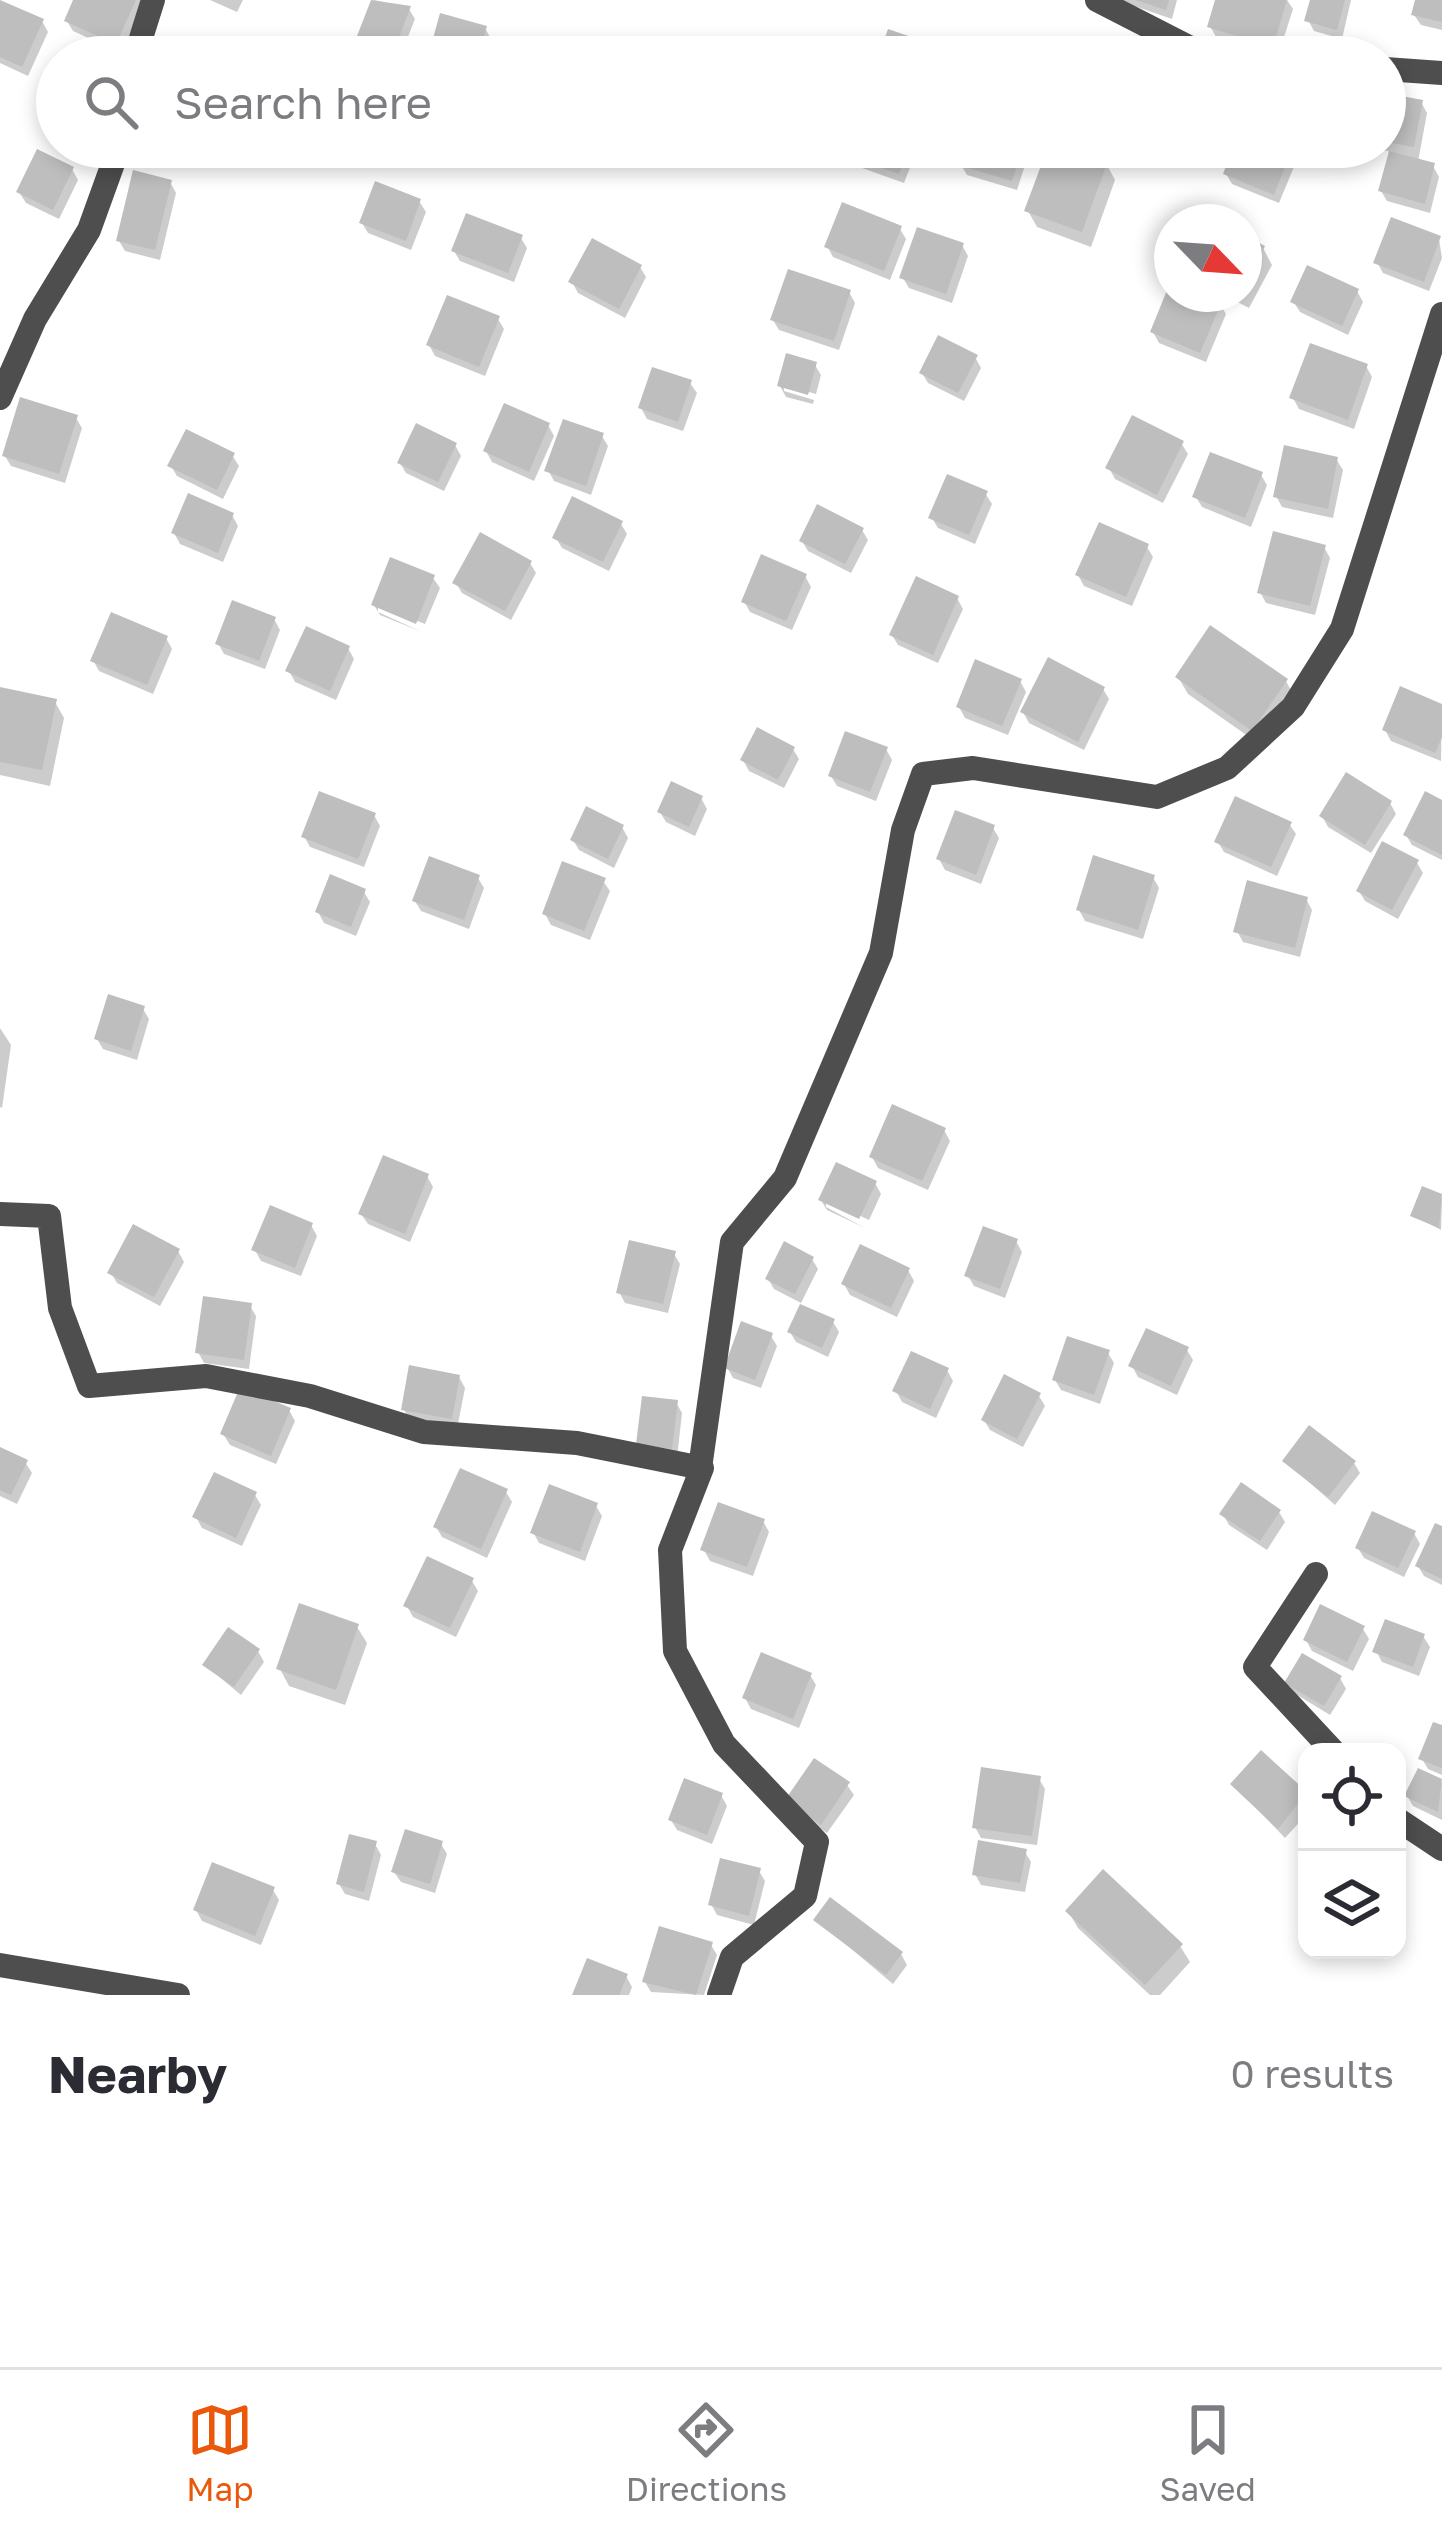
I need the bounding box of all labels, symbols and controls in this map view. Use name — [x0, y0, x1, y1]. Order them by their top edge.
search box — [36, 36, 1406, 168]
icon: search — [78, 69, 144, 135]
text: Search here — [174, 75, 432, 129]
north arrow — [1154, 204, 1262, 312]
map controls — [1298, 1743, 1406, 1959]
button: locate — [1298, 1743, 1406, 1851]
button: layers — [1298, 1851, 1406, 1959]
text: Nearby — [48, 2043, 227, 2104]
text: 0 results — [1230, 2050, 1394, 2097]
tab: Map — [186, 2397, 254, 2508]
tab: Directions — [626, 2397, 787, 2508]
tab: Saved — [1159, 2397, 1256, 2508]

